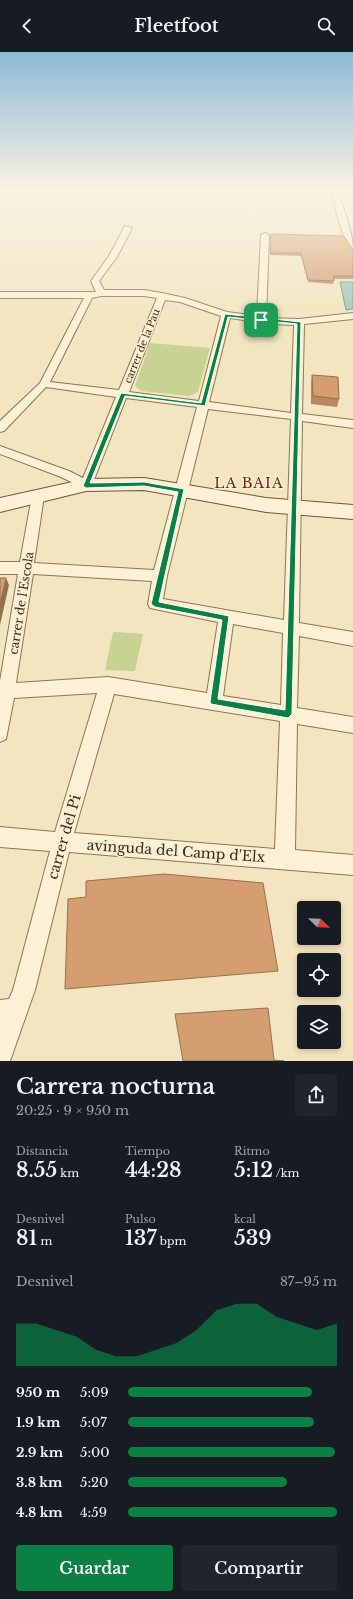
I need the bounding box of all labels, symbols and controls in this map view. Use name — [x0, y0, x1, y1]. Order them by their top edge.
icon: back — [16, 15, 38, 37]
text: Fleetfoot — [134, 15, 219, 37]
icon: search — [315, 15, 337, 37]
pin — [244, 303, 278, 337]
street label: carrer de la Pau — [121, 307, 163, 385]
icon: arrive — [250, 309, 272, 331]
district label: LA BAIA — [214, 474, 284, 492]
street label: carrer de l'Escola — [5, 550, 37, 656]
street label: carrer del Pi — [43, 792, 85, 881]
street label: avinguda del Camp d'Elx — [86, 836, 266, 866]
north arrow — [297, 901, 341, 945]
map controls — [297, 901, 341, 1049]
button: locate — [297, 953, 341, 997]
button: layers — [297, 1005, 341, 1049]
text: Carrera nocturna — [16, 1073, 215, 1100]
button: share — [295, 1074, 337, 1116]
text: 20:25 · 9 × 950 m — [16, 1102, 129, 1119]
text: Distancia — [16, 1144, 68, 1158]
text: Tiempo — [125, 1144, 170, 1158]
text: Ritmo — [234, 1144, 270, 1158]
text: 8.55 — [16, 1158, 57, 1182]
text: 44:28 — [125, 1158, 182, 1182]
text: 5:12 — [234, 1158, 273, 1182]
text: km — [57, 1166, 79, 1180]
text: /km — [273, 1166, 299, 1180]
text: Desnivel — [16, 1212, 65, 1226]
text: Pulso — [125, 1212, 156, 1226]
text: kcal — [234, 1212, 256, 1226]
text: 81 — [16, 1226, 37, 1250]
text: 137 — [125, 1226, 157, 1250]
text: 539 — [234, 1226, 272, 1250]
text: m — [37, 1234, 52, 1248]
text: bpm — [157, 1234, 186, 1248]
text: Desnivel — [16, 1273, 74, 1290]
text: 87–95 m — [280, 1273, 337, 1290]
text: 950 m — [16, 1384, 60, 1401]
text: 5:09 — [80, 1384, 109, 1401]
text: 1.9 km — [16, 1414, 60, 1431]
text: 5:07 — [80, 1414, 107, 1431]
text: 2.9 km — [16, 1444, 63, 1461]
text: 5:00 — [80, 1444, 110, 1461]
text: 3.8 km — [16, 1474, 62, 1491]
text: 5:20 — [80, 1474, 108, 1491]
text: 4.8 km — [16, 1504, 63, 1521]
text: 4:59 — [80, 1504, 107, 1521]
button: Guardar — [16, 1545, 173, 1591]
button: Compartir — [181, 1545, 337, 1591]

